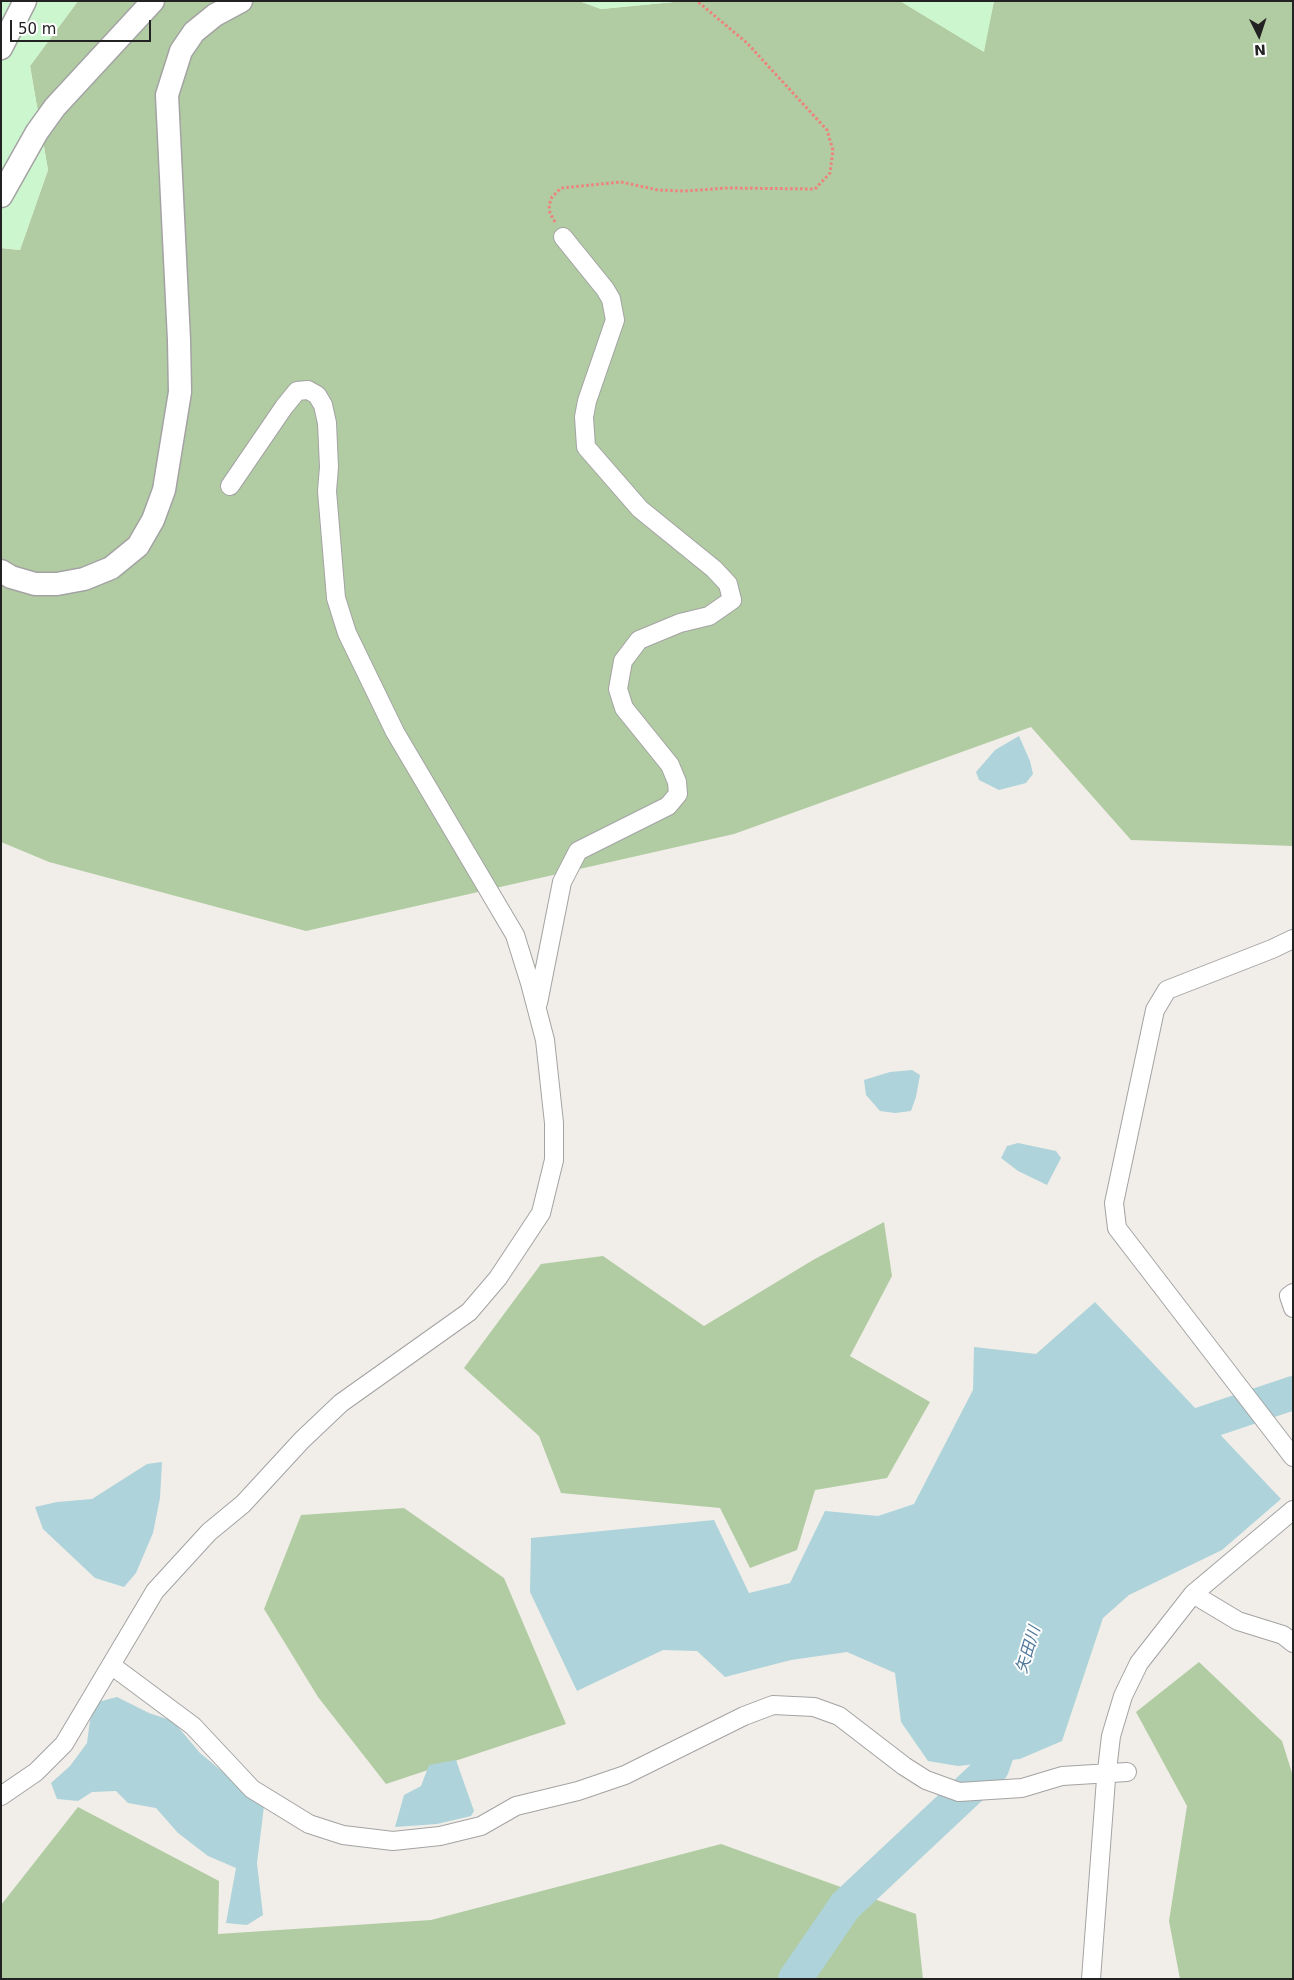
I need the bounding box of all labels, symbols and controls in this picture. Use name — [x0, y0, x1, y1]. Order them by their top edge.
scale bar — [12, 10, 154, 42]
north arrow — [1234, 10, 1284, 60]
text: 50 m — [18, 20, 56, 38]
text: N — [1254, 42, 1266, 58]
water label: 矢田川 — [1013, 1624, 1045, 1676]

